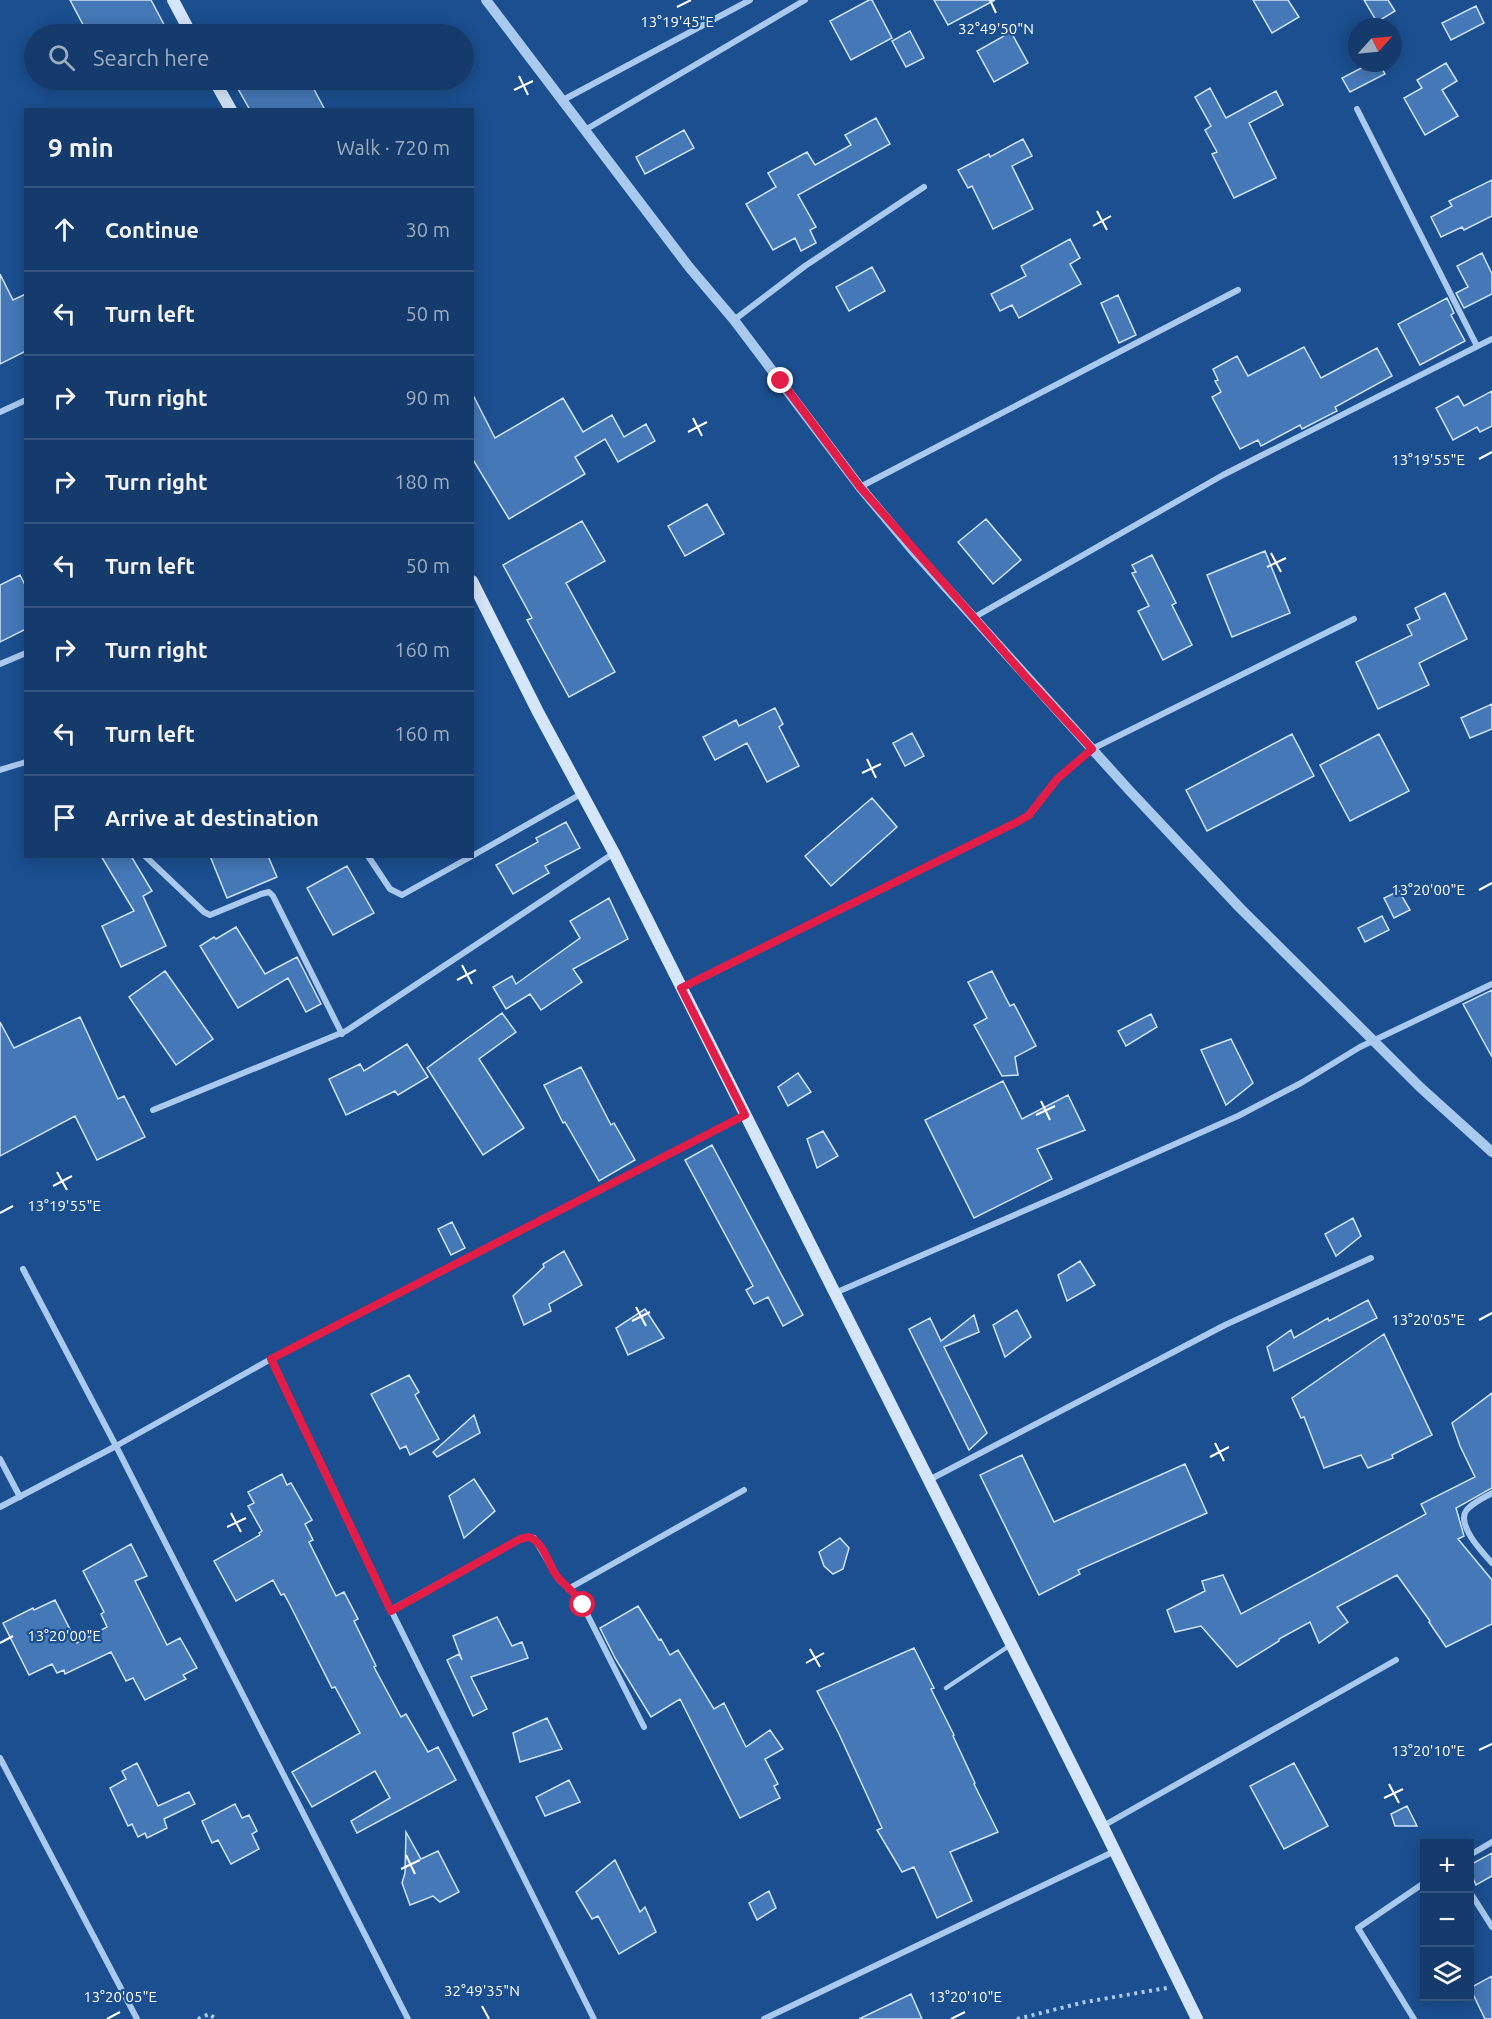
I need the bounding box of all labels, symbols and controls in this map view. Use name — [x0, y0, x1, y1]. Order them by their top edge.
text: 13°19'45"E — [640, 13, 714, 30]
north arrow — [1348, 18, 1402, 72]
text: 32°49'50"N — [958, 20, 1034, 37]
search box — [24, 24, 474, 90]
icon: search — [45, 41, 78, 74]
text: Search here — [93, 45, 209, 70]
text: 9 min — [48, 133, 114, 162]
text: Walk · 720 m — [337, 136, 450, 159]
icon: ahead — [48, 213, 81, 246]
text: Continue — [105, 217, 199, 242]
text: 30 m — [406, 218, 450, 241]
icon: left — [48, 297, 81, 330]
text: Turn left — [105, 301, 195, 326]
text: 50 m — [406, 302, 450, 325]
route end — [767, 367, 793, 393]
icon: right — [48, 381, 81, 414]
text: Turn right — [105, 385, 207, 410]
text: 90 m — [406, 386, 450, 409]
text: 13°19'55"E — [1391, 451, 1465, 468]
icon: right — [48, 465, 81, 498]
text: Turn right — [105, 469, 207, 494]
text: 180 m — [394, 470, 450, 493]
icon: left — [48, 549, 81, 582]
text: Turn left — [105, 553, 195, 578]
text: 50 m — [406, 554, 450, 577]
icon: right — [48, 633, 81, 666]
text: Turn right — [105, 637, 207, 662]
text: 160 m — [394, 638, 450, 661]
icon: left — [48, 717, 81, 750]
text: Turn left — [105, 721, 195, 746]
text: 160 m — [394, 722, 450, 745]
icon: arrive — [48, 801, 81, 834]
text: Arrive at destination — [105, 805, 319, 830]
text: 13°20'00"E — [1391, 881, 1465, 898]
text: 13°19'55"E — [27, 1197, 101, 1214]
text: 13°20'05"E — [1391, 1311, 1465, 1328]
route start — [569, 1591, 595, 1617]
text: 13°20'00"E — [27, 1627, 101, 1644]
text: 13°20'10"E — [1391, 1742, 1465, 1759]
map controls — [1420, 1839, 1474, 2001]
button: + — [1420, 1839, 1474, 1893]
button: − — [1420, 1893, 1474, 1947]
button: layers — [1420, 1947, 1474, 2001]
text: 32°49'35"N — [444, 1982, 520, 1999]
text: 13°20'05"E — [83, 1988, 157, 2005]
text: 13°20'10"E — [928, 1988, 1002, 2005]

